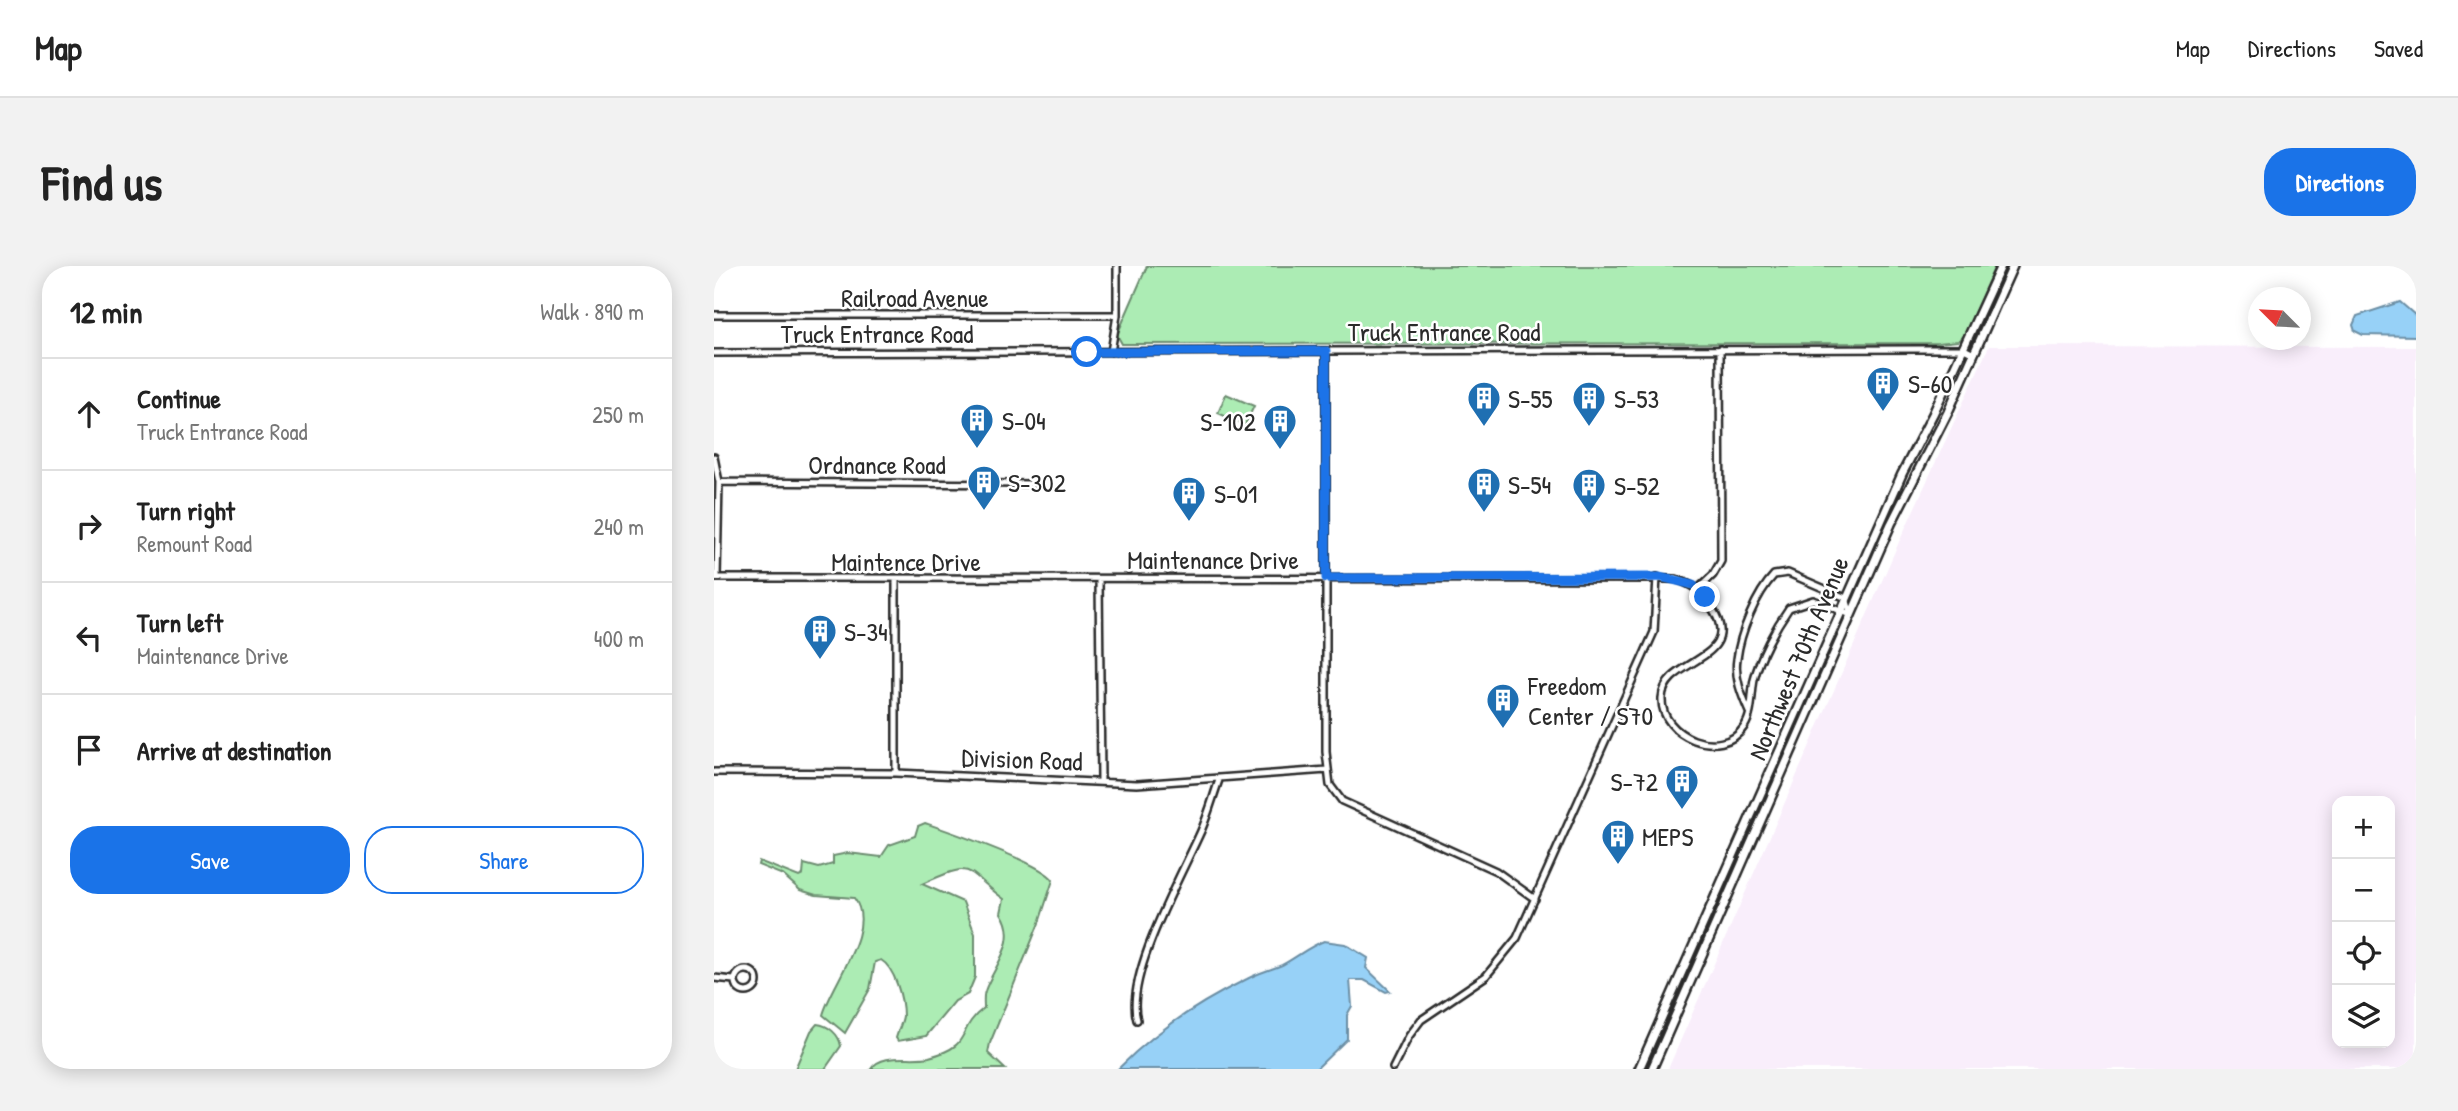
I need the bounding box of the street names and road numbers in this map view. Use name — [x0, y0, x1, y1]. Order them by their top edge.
street label: Railroad Avenue — [841, 280, 989, 315]
street label: Truck Entrance Road — [1348, 314, 1540, 349]
street label: Truck Entrance Road — [781, 316, 973, 351]
street label: Ordnance Road — [808, 447, 946, 482]
street label: Maintenance Drive — [1127, 542, 1299, 577]
street label: Maintence Drive — [831, 544, 981, 579]
street label: Northwest 70th Avenue — [1739, 551, 1857, 765]
street label: Division Road — [961, 739, 1083, 779]

